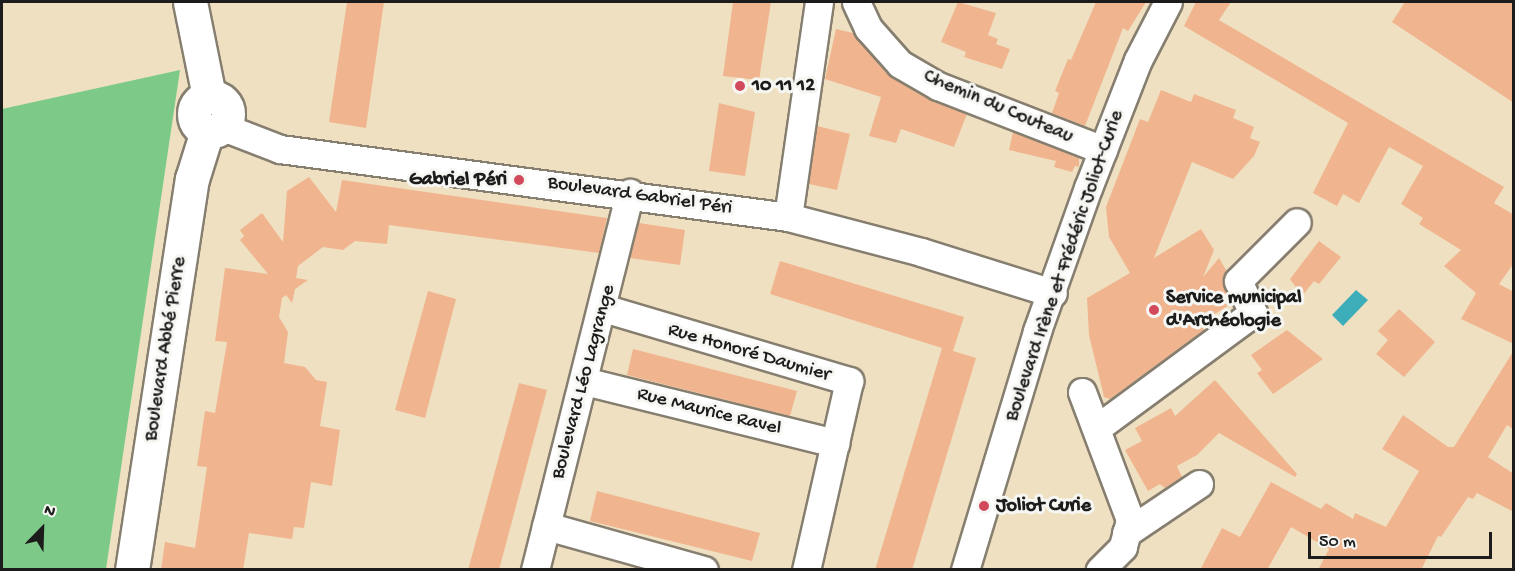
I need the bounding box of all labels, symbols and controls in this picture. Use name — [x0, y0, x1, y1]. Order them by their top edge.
street label: Chemin du Couteau — [920, 65, 1076, 149]
place label: 10 11 12 — [752, 74, 815, 98]
marker: 10 11 12 — [733, 79, 747, 93]
street label: Boulevard Irène et Frédéric Joliot-Curie — [1000, 107, 1130, 425]
place label: Gabriel Péri — [409, 168, 507, 192]
street label: Boulevard Gabriel Péri — [546, 171, 734, 221]
marker: Gabriel Péri — [512, 173, 526, 187]
street label: Boulevard Abbé Pierre — [140, 255, 192, 443]
street label: Boulevard Léo Lagrange — [547, 282, 621, 482]
place label: Service municipal d'Archéologie — [1166, 286, 1302, 333]
marker: Service municipal d'Archéologie — [1147, 303, 1161, 317]
street label: Rue Honoré Daumier — [665, 318, 833, 388]
street label: Rue Maurice Ravel — [634, 382, 784, 442]
place label: Joliot Curie — [996, 494, 1091, 518]
north arrow — [12, 499, 72, 559]
marker: Joliot Curie — [977, 499, 991, 513]
text: N — [41, 501, 58, 523]
scale bar — [1311, 520, 1496, 558]
text: 50 m — [1319, 532, 1356, 553]

